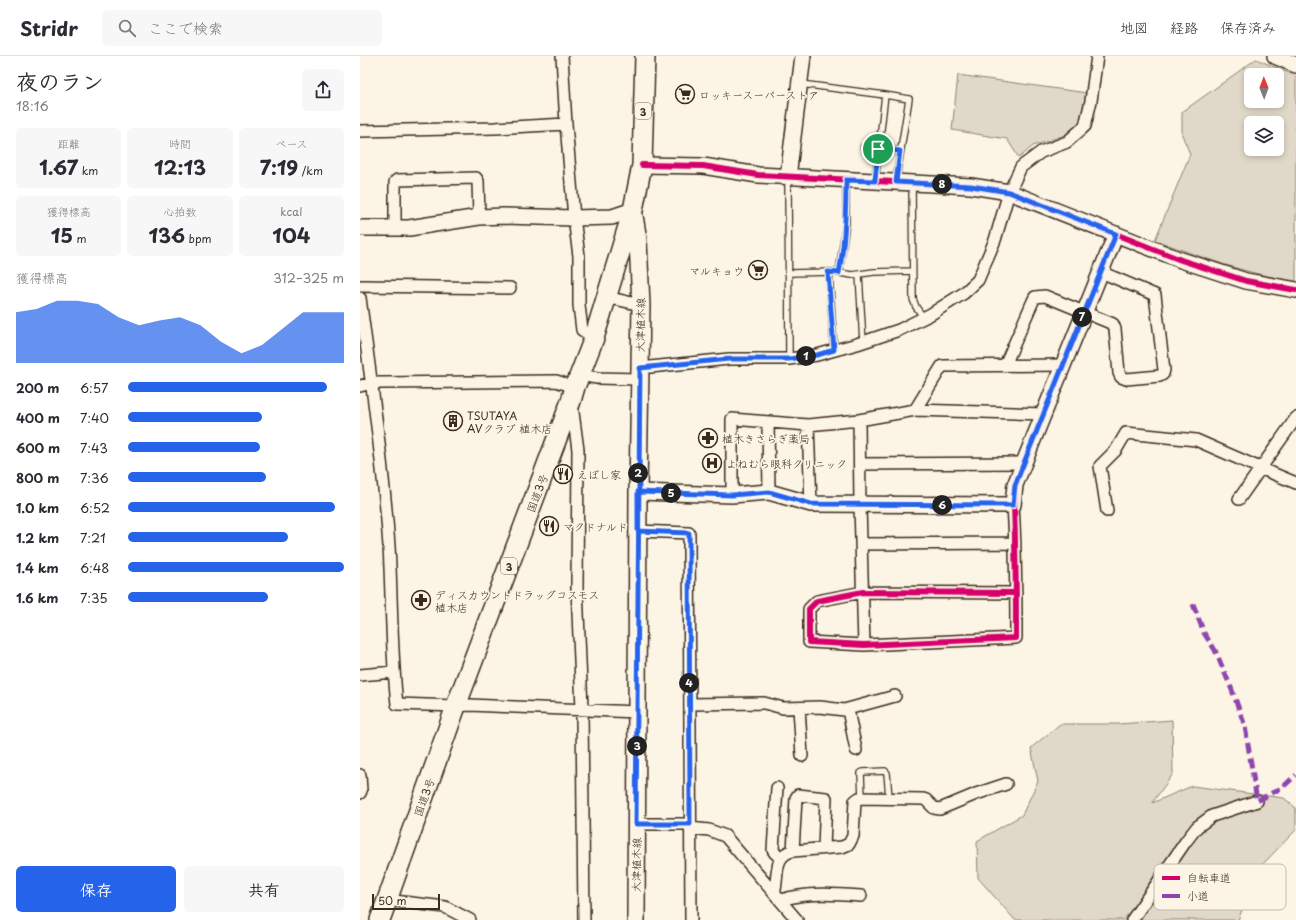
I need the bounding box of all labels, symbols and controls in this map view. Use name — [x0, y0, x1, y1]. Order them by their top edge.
search box — [102, 10, 382, 46]
text: Stridr — [20, 14, 78, 42]
text: ここで検索 — [148, 16, 223, 39]
icon: search — [116, 17, 138, 39]
text: 地図 — [1120, 17, 1148, 38]
text: 経路 — [1170, 17, 1198, 38]
text: 保存済み — [1220, 17, 1276, 38]
text: 夜のラン — [16, 64, 104, 97]
north arrow — [1244, 68, 1284, 108]
map controls — [1244, 68, 1284, 156]
button: share — [302, 69, 344, 111]
supermarket icon: ロッキースーパーストア — [674, 83, 696, 105]
place label: ロッキースーパーストア — [699, 86, 819, 103]
text: 18:16 — [16, 96, 49, 115]
road number: 3 — [635, 103, 651, 119]
button: layers — [1244, 116, 1284, 156]
pin — [861, 132, 895, 166]
text: 距離 — [58, 135, 80, 152]
text: 時間 — [169, 135, 191, 152]
text: ペース — [275, 135, 308, 152]
icon: arrive — [867, 138, 889, 160]
text: 1.67 — [39, 152, 78, 182]
text: 12:13 — [154, 152, 206, 182]
text: 7:19 — [260, 152, 298, 182]
text: km — [78, 162, 98, 179]
text: /km — [298, 162, 323, 179]
pin: 8 — [932, 174, 952, 194]
text: 8 — [939, 175, 945, 192]
text: 獲得標高 — [47, 203, 91, 220]
text: 心拍数 — [163, 203, 196, 220]
text: kcal — [280, 203, 302, 220]
text: 15 — [51, 220, 73, 250]
text: 136 — [148, 220, 185, 250]
text: 104 — [272, 220, 310, 250]
text: m — [73, 230, 87, 247]
text: bpm — [185, 230, 212, 247]
supermarket icon: マルキョウ — [747, 259, 769, 281]
place label: マルキョウ — [689, 262, 744, 279]
text: 獲得標高 — [16, 268, 68, 287]
text: 312–325 m — [273, 268, 344, 287]
street label: 大津植木線 — [631, 297, 649, 353]
pin: 7 — [1072, 307, 1092, 327]
text: 7 — [1079, 308, 1085, 325]
pin: 1 — [796, 346, 816, 366]
text: 1 — [803, 347, 809, 364]
text: 200 m — [16, 378, 60, 397]
text: 6:57 — [80, 378, 108, 397]
place label: TSUTAYA AVクラブ 植木店 — [467, 407, 552, 437]
text: 400 m — [16, 408, 60, 427]
text: 7:40 — [80, 408, 109, 427]
building icon: TSUTAYA AVクラブ 植木店 — [442, 410, 464, 432]
pharmacy icon: 植木きさらぎ薬局 — [697, 427, 719, 449]
place label: 植木きさらぎ薬局 — [722, 430, 810, 447]
text: 600 m — [16, 438, 60, 457]
text: 7:43 — [80, 438, 108, 457]
hospital icon: よねむら眼科クリニック — [701, 452, 723, 474]
place label: よねむら眼科クリニック — [726, 455, 847, 472]
restaurant icon: えぼし家 — [552, 463, 574, 485]
pin: 2 — [628, 463, 648, 483]
text: 2 — [634, 464, 642, 481]
place label: えぼし家 — [577, 466, 621, 483]
text: 800 m — [16, 468, 59, 487]
text: 7:36 — [80, 468, 109, 487]
street label: 国道3号 — [522, 471, 552, 515]
pin: 5 — [661, 483, 681, 503]
text: 5 — [667, 484, 675, 501]
pin: 6 — [932, 495, 952, 515]
text: 6 — [938, 496, 946, 513]
text: 1.0 km — [16, 498, 59, 517]
text: 6:52 — [80, 498, 110, 517]
restaurant icon: マクドナルド — [538, 515, 560, 537]
place label: マクドナルド — [563, 518, 628, 535]
text: 1.2 km — [16, 528, 59, 547]
text: 7:21 — [80, 528, 106, 547]
text: 1.4 km — [16, 558, 59, 577]
text: 6:48 — [80, 558, 109, 577]
road number: 3 — [501, 558, 517, 574]
place label: ディスカウントドラッグコスモス 植木店 — [435, 586, 599, 616]
text: 1.6 km — [16, 588, 58, 607]
text: 7:35 — [80, 588, 108, 607]
pharmacy icon: ディスカウントドラッグコスモス 植木店 — [410, 589, 432, 611]
pin: 4 — [679, 673, 699, 693]
text: 4 — [685, 674, 693, 691]
pin: 3 — [627, 736, 647, 756]
text: 3 — [633, 737, 641, 754]
street label: 国道3号 — [409, 775, 439, 819]
street label: 大津植木線 — [627, 837, 645, 893]
legend — [1154, 864, 1286, 910]
button: 保存 — [16, 866, 176, 912]
button: 共有 — [184, 866, 344, 912]
text: 自転車道 — [1187, 869, 1231, 886]
text: 小道 — [1187, 887, 1209, 904]
scale bar — [372, 892, 440, 911]
text: 50 m — [378, 892, 407, 909]

